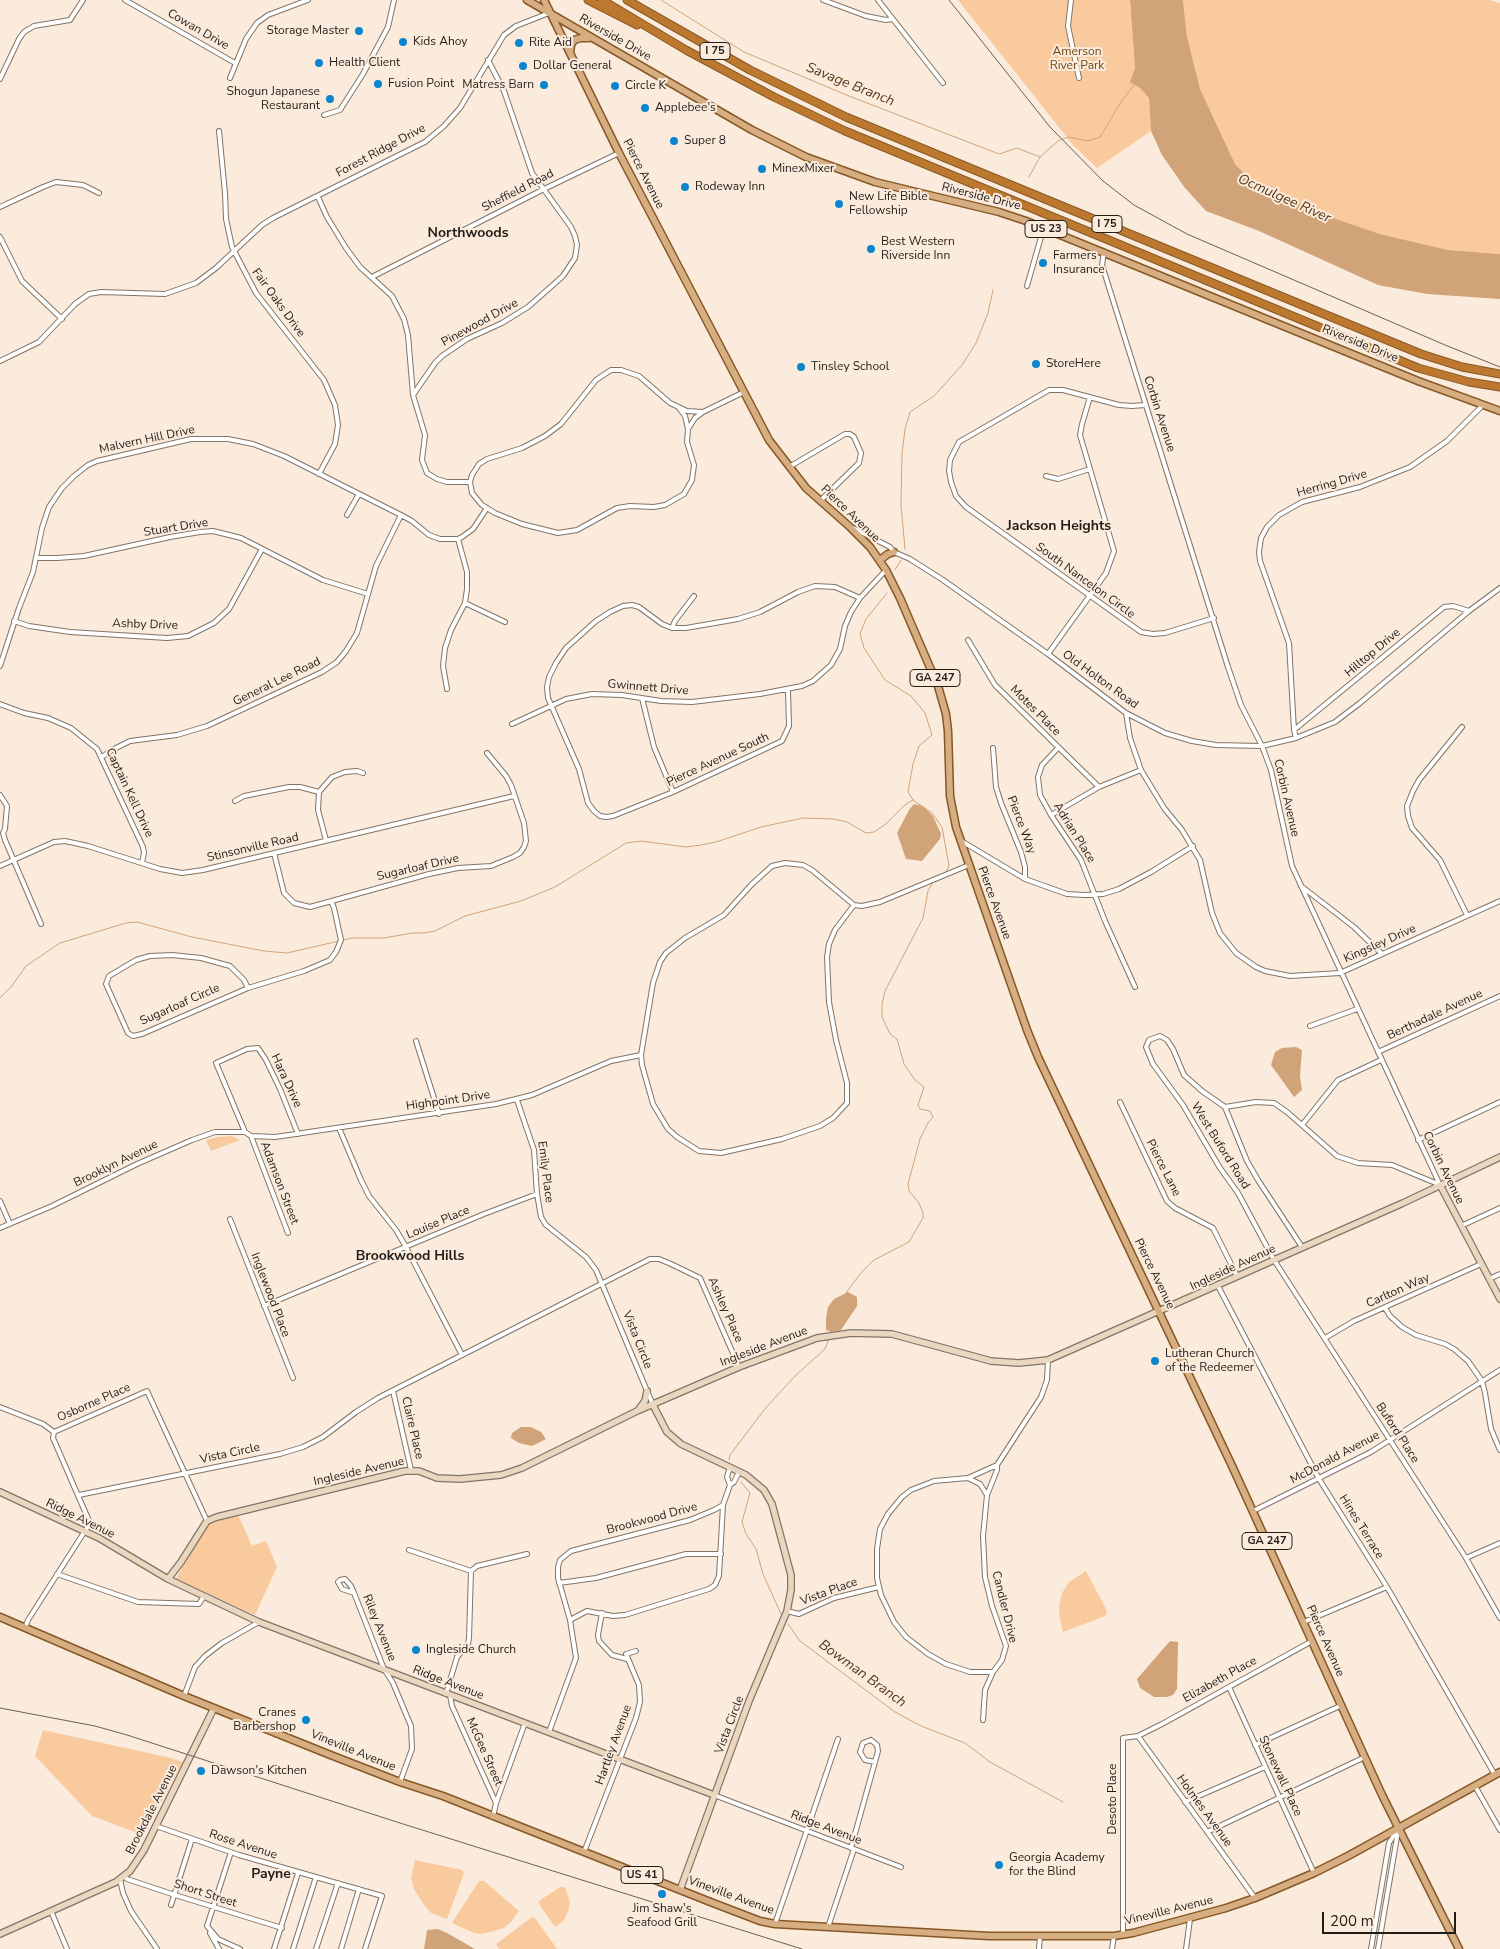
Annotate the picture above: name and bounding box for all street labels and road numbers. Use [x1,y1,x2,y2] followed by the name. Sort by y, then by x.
[165,7,231,53] street label: Cowan Drive
[576,12,654,64] street label: Riverside Drive
[700,42,730,59] road number: I 75
[334,121,428,181] street label: Forest Ridge Drive
[619,137,667,211] street label: Pierce Avenue
[480,167,556,215] street label: Sheffield Road
[940,180,1022,214] street label: Riverside Drive
[1092,215,1122,232] road number: I 75
[1025,220,1067,238] road number: US 23
[248,266,308,340] street label: Fair Oaks Drive
[439,296,521,350] street label: Pinewood Drive
[1320,322,1400,366] street label: Riverside Drive
[1140,374,1178,454] street label: Corbin Avenue
[98,423,196,457] street label: Malvern Hill Drive
[1295,467,1369,501] street label: Herring Drive
[817,482,883,546] street label: Pierce Avenue
[143,516,209,540] street label: Stuart Drive
[1032,540,1138,622] street label: South Nancelon Circle
[112,617,178,633] street label: Ashby Drive
[1342,626,1404,680] street label: Hilltop Drive
[1059,648,1141,712] street label: Old Holton Road
[231,655,323,709] street label: General Lee Road
[910,670,960,686] road number: GA 247
[607,677,689,699] street label: Gwinnett Drive
[1007,683,1063,739] street label: Motes Place
[664,730,772,790] street label: Pierce Avenue South
[102,746,156,840] street label: Captain Kell Drive
[1270,758,1302,838] street label: Corbin Avenue
[1003,794,1039,856] street label: Pierce Way
[1050,800,1098,866] street label: Adrian Place
[206,830,300,866] street label: Stinsonville Road
[376,852,460,884] street label: Sugarloaf Drive
[974,864,1014,942] street label: Pierce Avenue
[1342,922,1418,966] street label: Kingsley Drive
[138,981,222,1029] street label: Sugarloaf Circle
[1385,987,1485,1043] street label: Berthadale Avenue
[267,1052,305,1110] street label: Hara Drive
[405,1088,491,1114] street label: Highpoint Drive
[1188,1100,1252,1192] street label: West Buford Road
[1419,1129,1467,1207] street label: Corbin Avenue
[72,1137,160,1191] street label: Brooklyn Avenue
[1143,1137,1183,1199] street label: Pierce Lane
[257,1140,301,1226] street label: Adamson Street
[534,1140,556,1204] street label: Emily Place
[404,1203,472,1243] street label: Louise Place
[1131,1236,1177,1312] street label: Pierce Avenue
[1188,1242,1278,1294] street label: Ingleside Avenue
[247,1251,293,1339] street label: Inglewood Place
[1364,1271,1432,1311] street label: Carlton Way
[704,1275,746,1345] street label: Ashley Place
[619,1309,655,1371] street label: Vista Circle
[718,1324,810,1370] street label: Ingleside Avenue
[55,1380,133,1426] street label: Osborne Place
[398,1395,426,1461] street label: Claire Place
[1372,1400,1422,1466] street label: Buford Place
[1288,1428,1382,1488] street label: McDonald Avenue
[199,1441,261,1467] street label: Vista Circle
[312,1455,406,1489] street label: Ingleside Avenue
[1335,1492,1387,1562] street label: Hines Terrace
[43,1496,117,1542] street label: Ridge Avenue
[605,1500,699,1538] street label: Brookwood Drive
[1242,1532,1292,1550] road number: GA 247
[988,1569,1020,1645] street label: Candler Drive
[798,1575,860,1609] street label: Vista Place
[359,1593,399,1663] street label: Riley Avenue
[1303,1603,1347,1679] street label: Pierce Avenue
[1181,1654,1259,1706] street label: Elizabeth Place
[410,1663,486,1703] street label: Ridge Avenue
[712,1694,748,1756] street label: Vista Circle
[593,1703,635,1787] street label: Hartley Avenue
[463,1716,505,1788] street label: McGee Street
[308,1727,398,1775] street label: Vineville Avenue
[1255,1733,1305,1819] street label: Stonewall Place
[123,1763,181,1857] street label: Brookdale Avenue
[1106,1764,1120,1834] street label: Desoto Place
[1173,1772,1235,1850] street label: Holmes Avenue
[788,1808,864,1848] street label: Ridge Avenue
[207,1827,279,1863] street label: Rose Avenue
[621,1866,663,1884] road number: US 41
[686,1874,776,1918] street label: Vineville Avenue
[172,1877,238,1911] street label: Short Street
[1123,1893,1215,1929] street label: Vineville Avenue

